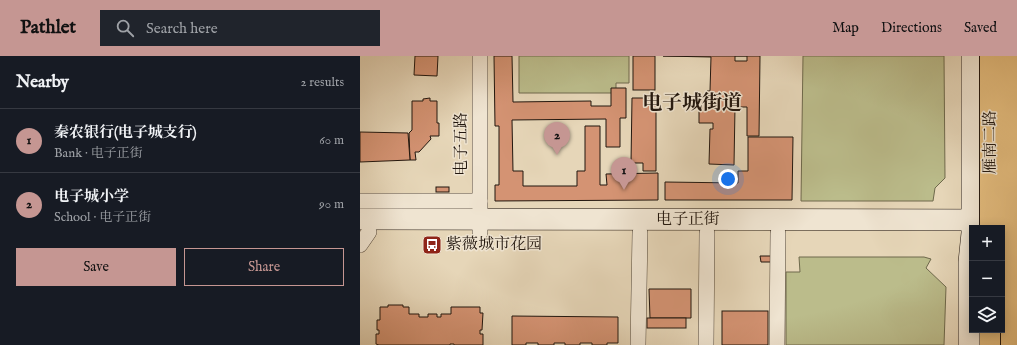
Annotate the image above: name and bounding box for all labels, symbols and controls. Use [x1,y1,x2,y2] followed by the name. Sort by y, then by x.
[100,10,380,46] search box
[20,16,76,40] text: Pathlet
[114,17,136,39] icon: search
[146,19,218,38] text: Search here
[832,19,859,37] text: Map
[881,19,942,37] text: Directions
[964,19,997,37] text: Saved
[16,72,69,93] text: Nearby
[300,74,344,91] text: 2 results
[642,91,742,116] district label: 电子城街道
[981,110,1001,174] street label: 雁南二路
[452,112,472,176] street label: 电子五路
[544,122,570,155] pin: 2
[54,123,197,142] text: 秦农银行(电子城支行)
[27,132,31,149] text: 1
[319,132,344,149] text: 60 m
[54,145,143,162] text: Bank · 电子正街
[611,157,637,190] pin: 1
[718,169,738,189] your location
[54,187,129,206] text: 电子城小学
[26,196,32,213] text: 2
[319,196,344,213] text: 90 m
[54,209,151,226] text: School · 电子正街
[656,210,720,230] street label: 电子正街
[969,225,1005,333] map controls
[969,225,1005,261] button: +
[421,234,443,256] bus stop icon: 紫薇城市花园
[446,235,542,255] place label: 紫薇城市花园
[16,248,176,286] button: Save
[184,248,344,286] button: Share
[969,261,1005,297] button: −
[969,297,1005,333] button: layers

